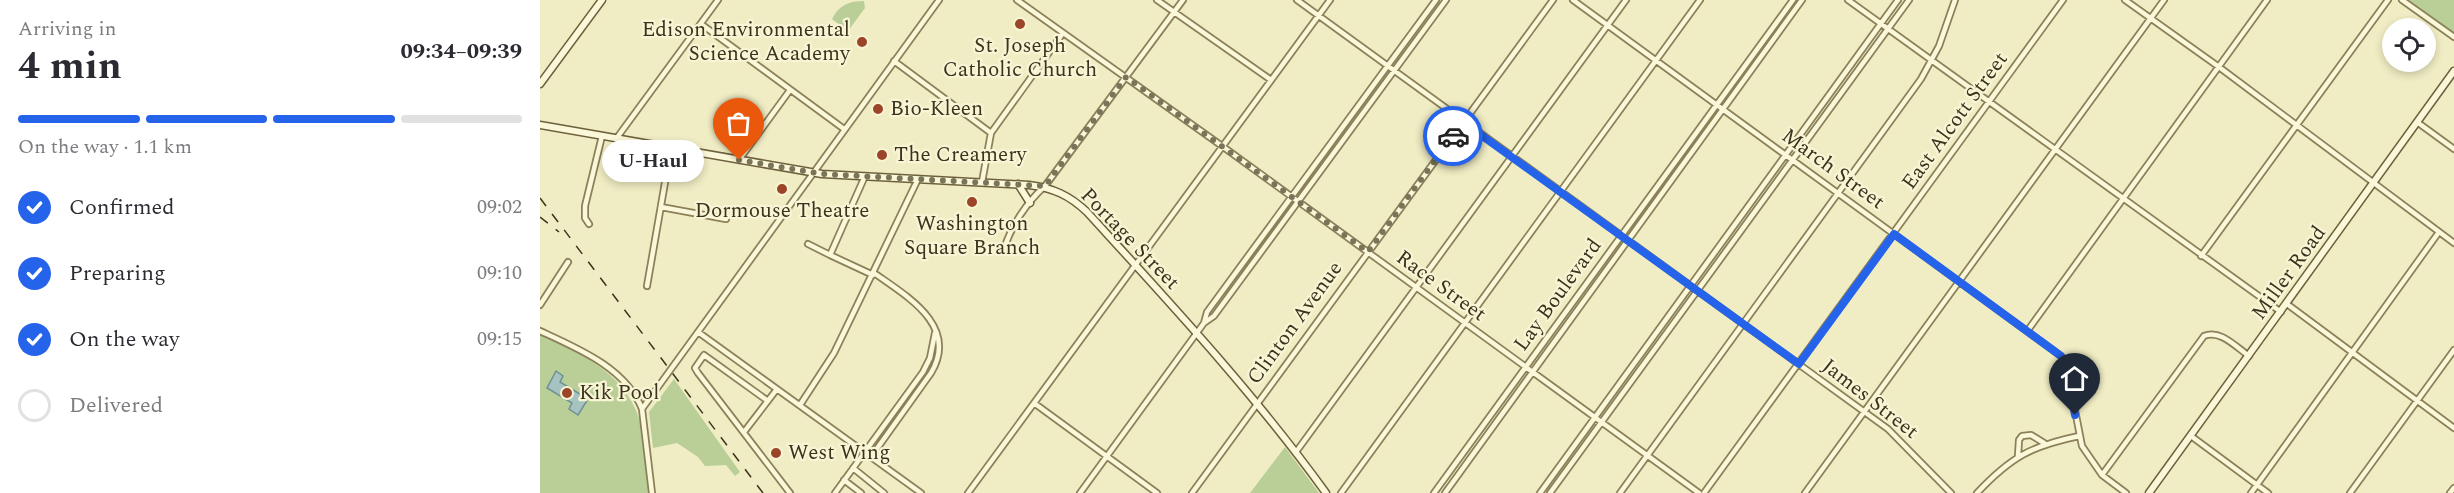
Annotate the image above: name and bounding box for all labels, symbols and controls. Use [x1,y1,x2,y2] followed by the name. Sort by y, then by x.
[18,14,116,44] text: Arriving in
[642,14,851,70] place label: Edison Environmental Science Academy
[1013,17,1027,31] marker: St. Joseph Catholic Church
[2382,18,2436,72] map controls
[2382,18,2436,72] button: locate
[943,30,1097,86] place label: St. Joseph Catholic Church
[400,35,522,68] text: 09:34–09:39
[855,35,869,49] marker: Edison Environmental Science Academy
[18,37,122,96] text: 4 min
[1894,45,2016,197] street label: East Alcott Street
[890,93,983,125] place label: Bio-Kleen
[713,98,764,160] pin
[871,102,885,116] marker: Bio-Kleen
[1423,106,1483,166] courier
[722,107,755,140] icon: bag
[1437,120,1470,153] icon: car
[1774,120,1892,218] street label: March Street
[18,132,192,162] text: On the way · 1.1 km
[601,139,703,181] callout: U-Haul
[894,139,1027,171] place label: The Creamery
[618,146,688,176] text: U-Haul
[875,148,889,162] marker: The Creamery
[1073,180,1187,298] street label: Portage Street
[775,182,789,196] marker: Dormouse Theatre
[18,191,51,224] icon: check
[69,191,175,224] text: Confirmed
[477,192,522,222] text: 09:02
[695,195,869,227] place label: Dormouse Theatre
[965,195,979,209] marker: Washington Square Branch
[904,208,1040,264] place label: Washington Square Branch
[2244,219,2334,327] street label: Miller Road
[1506,232,1610,358] street label: Lay Boulevard
[1389,242,1493,330] street label: Race Street
[1239,255,1351,391] street label: Clinton Avenue
[18,257,51,290] icon: check
[69,257,166,290] text: Preparing
[477,258,522,288] text: 09:10
[18,323,51,356] icon: check
[69,323,180,356] text: On the way
[477,324,522,354] text: 09:15
[1815,351,1925,447] street label: James Street
[2049,353,2100,415] pin
[2058,362,2091,395] icon: home
[579,377,659,409] place label: Kik Pool
[560,386,574,400] marker: Kik Pool
[69,389,163,422] text: Delivered
[788,437,890,469] place label: West Wing
[769,446,783,460] marker: West Wing

